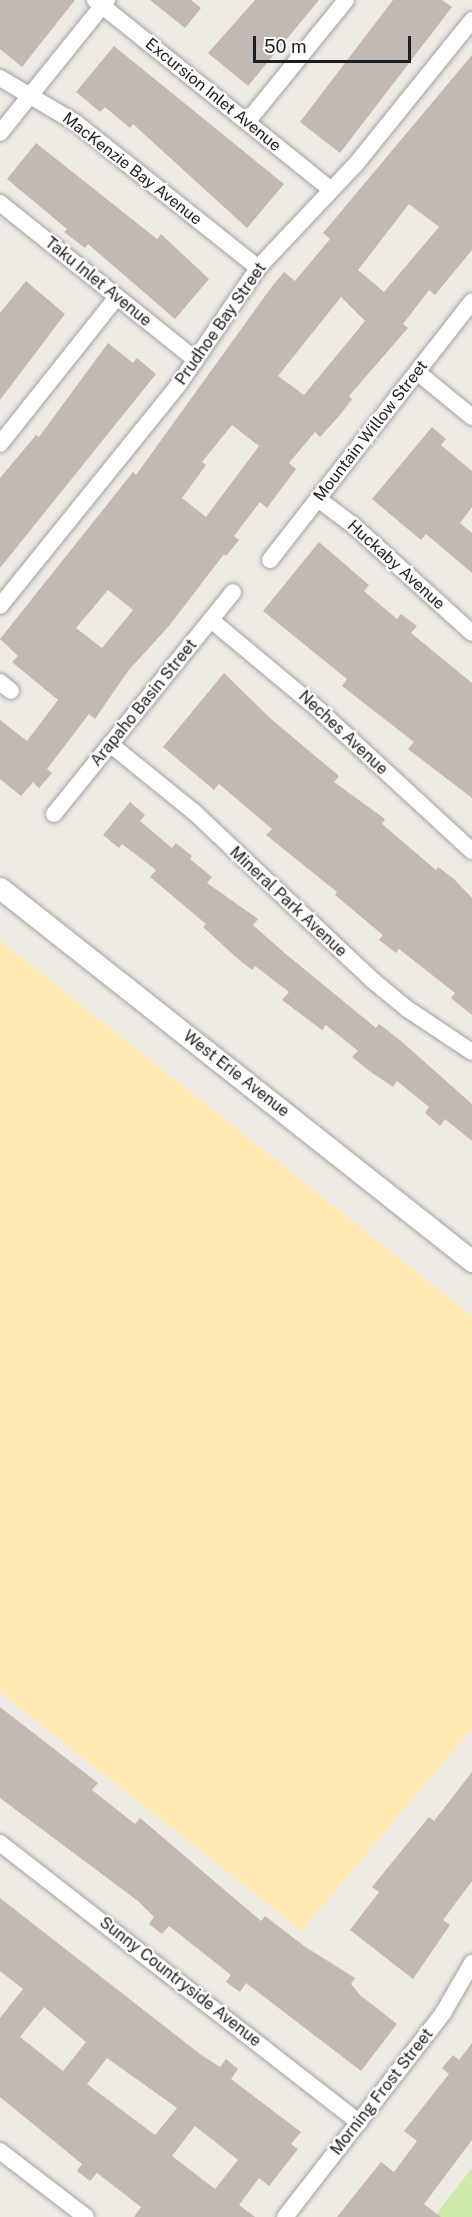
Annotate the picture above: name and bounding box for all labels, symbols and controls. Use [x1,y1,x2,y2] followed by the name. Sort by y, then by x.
[256,24,414,62] scale bar
[141,34,285,156] street label: Excursion Inlet Avenue
[264,36,307,57] text: 50 m
[58,109,206,229] street label: MacKenzie Bay Avenue
[41,233,155,331] street label: Taku Inlet Avenue
[172,259,270,389] street label: Prudhoe Bay Street
[310,357,432,505] street label: Mountain Willow Street
[343,516,449,614] street label: Huckaby Avenue
[87,636,201,770] street label: Arapaho Basin Street
[294,687,392,779] street label: Neches Avenue
[225,843,351,961] street label: Mineral Park Avenue
[179,1027,293,1121] street label: West Erie Avenue
[95,1913,265,2051] street label: Sunny Countryside Avenue
[327,2025,437,2159] street label: Morning Frost Street

